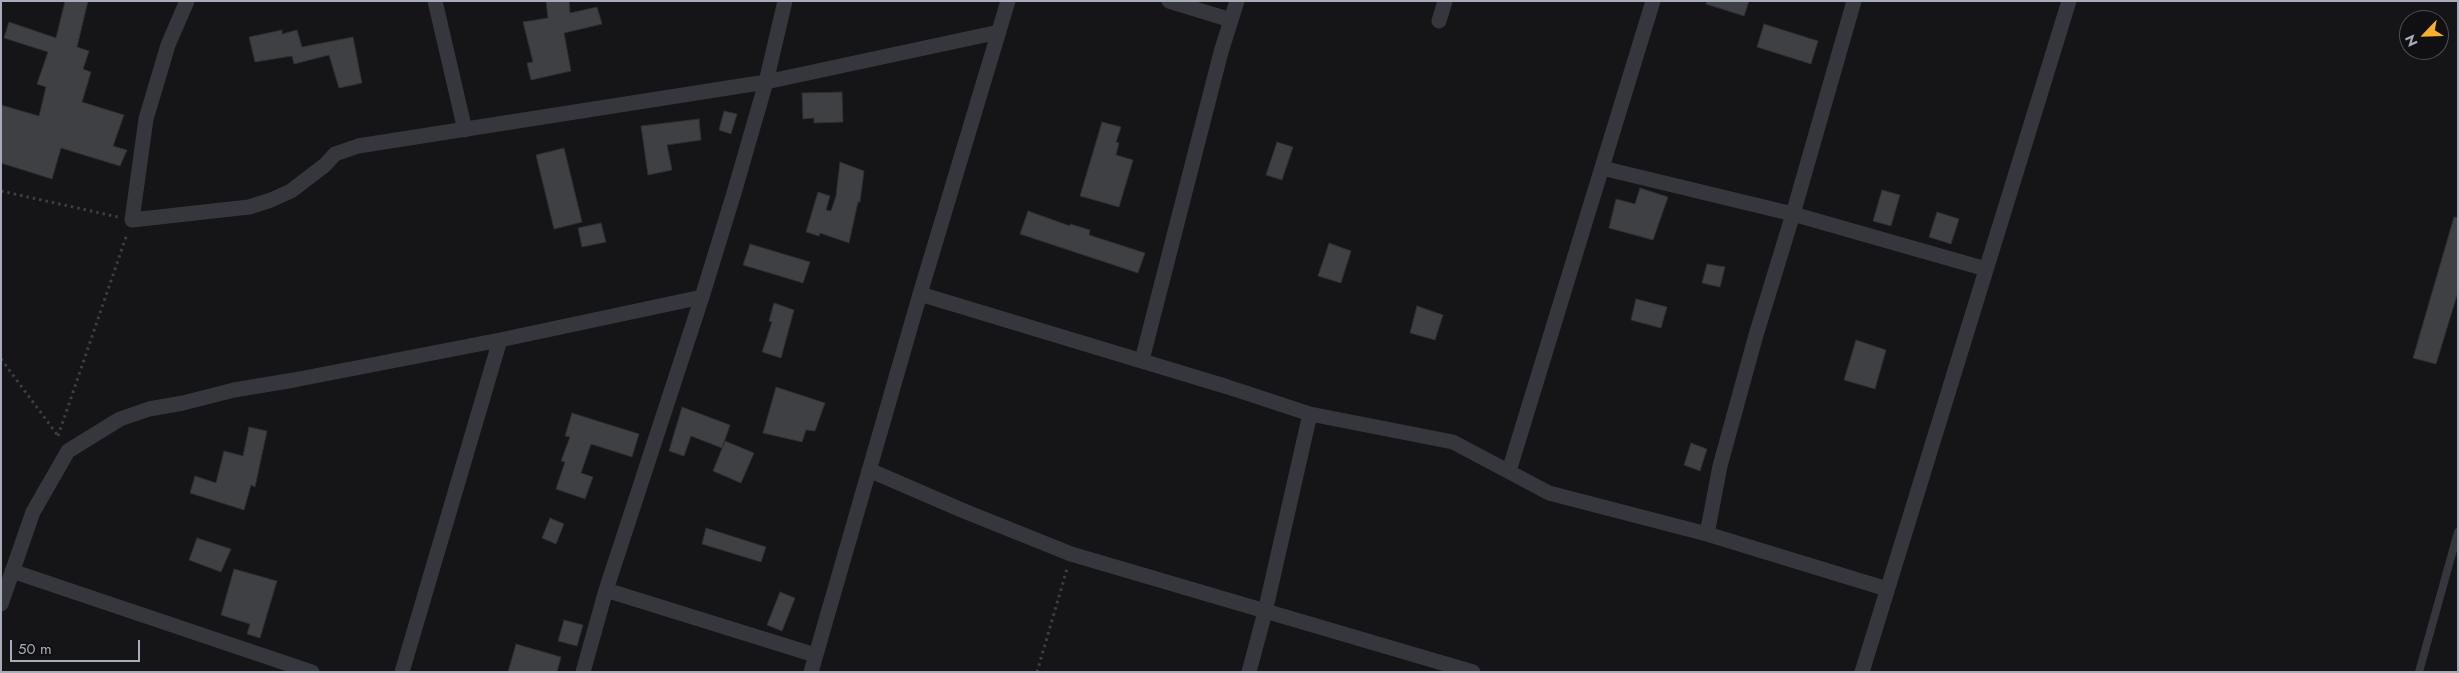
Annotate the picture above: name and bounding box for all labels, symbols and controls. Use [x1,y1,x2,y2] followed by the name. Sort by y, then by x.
[2399,10,2449,60] north arrow
[2400,32,2423,50] text: N
[12,630,142,662] scale bar
[18,638,52,660] text: 50 m

